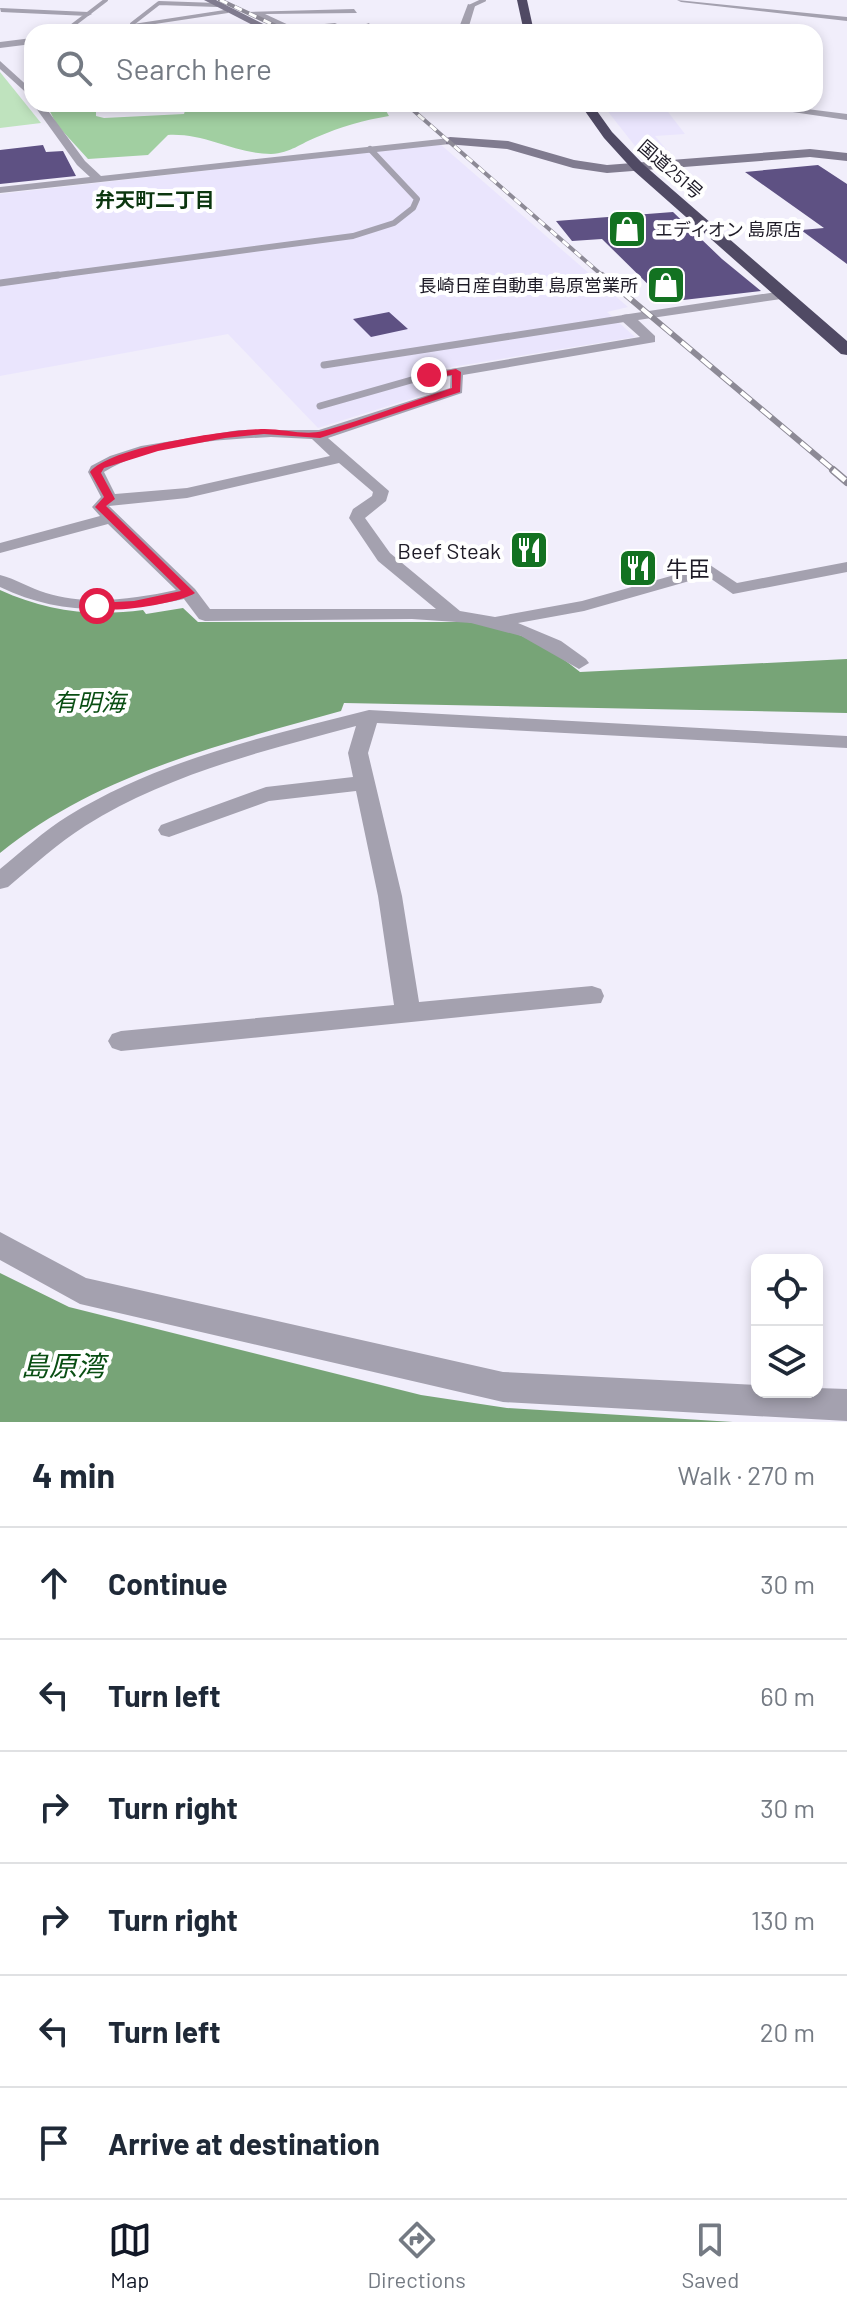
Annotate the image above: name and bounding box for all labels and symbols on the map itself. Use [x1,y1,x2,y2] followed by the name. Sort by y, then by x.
[634,135,708,203] street label: 国道251号
[95,187,215,211] district label: 弁天町二丁目
[606,208,648,250] shop icon: エディオン 島原店
[655,218,801,240] place label: エディオン 島原店
[645,264,687,306] shop icon: 長崎日産自動車 島原営業所
[418,274,638,296] place label: 長崎日産自動車 島原営業所
[411,357,447,393] route end
[508,529,550,571] restaurant icon: Beef Steak
[397,537,501,563] place label: Beef Steak
[617,547,659,589] restaurant icon: 牛臣
[666,555,710,581] place label: 牛臣
[79,588,115,624] route start
[53,687,129,716] water label: 有明海
[21,1348,109,1382] water label: 島原湾

